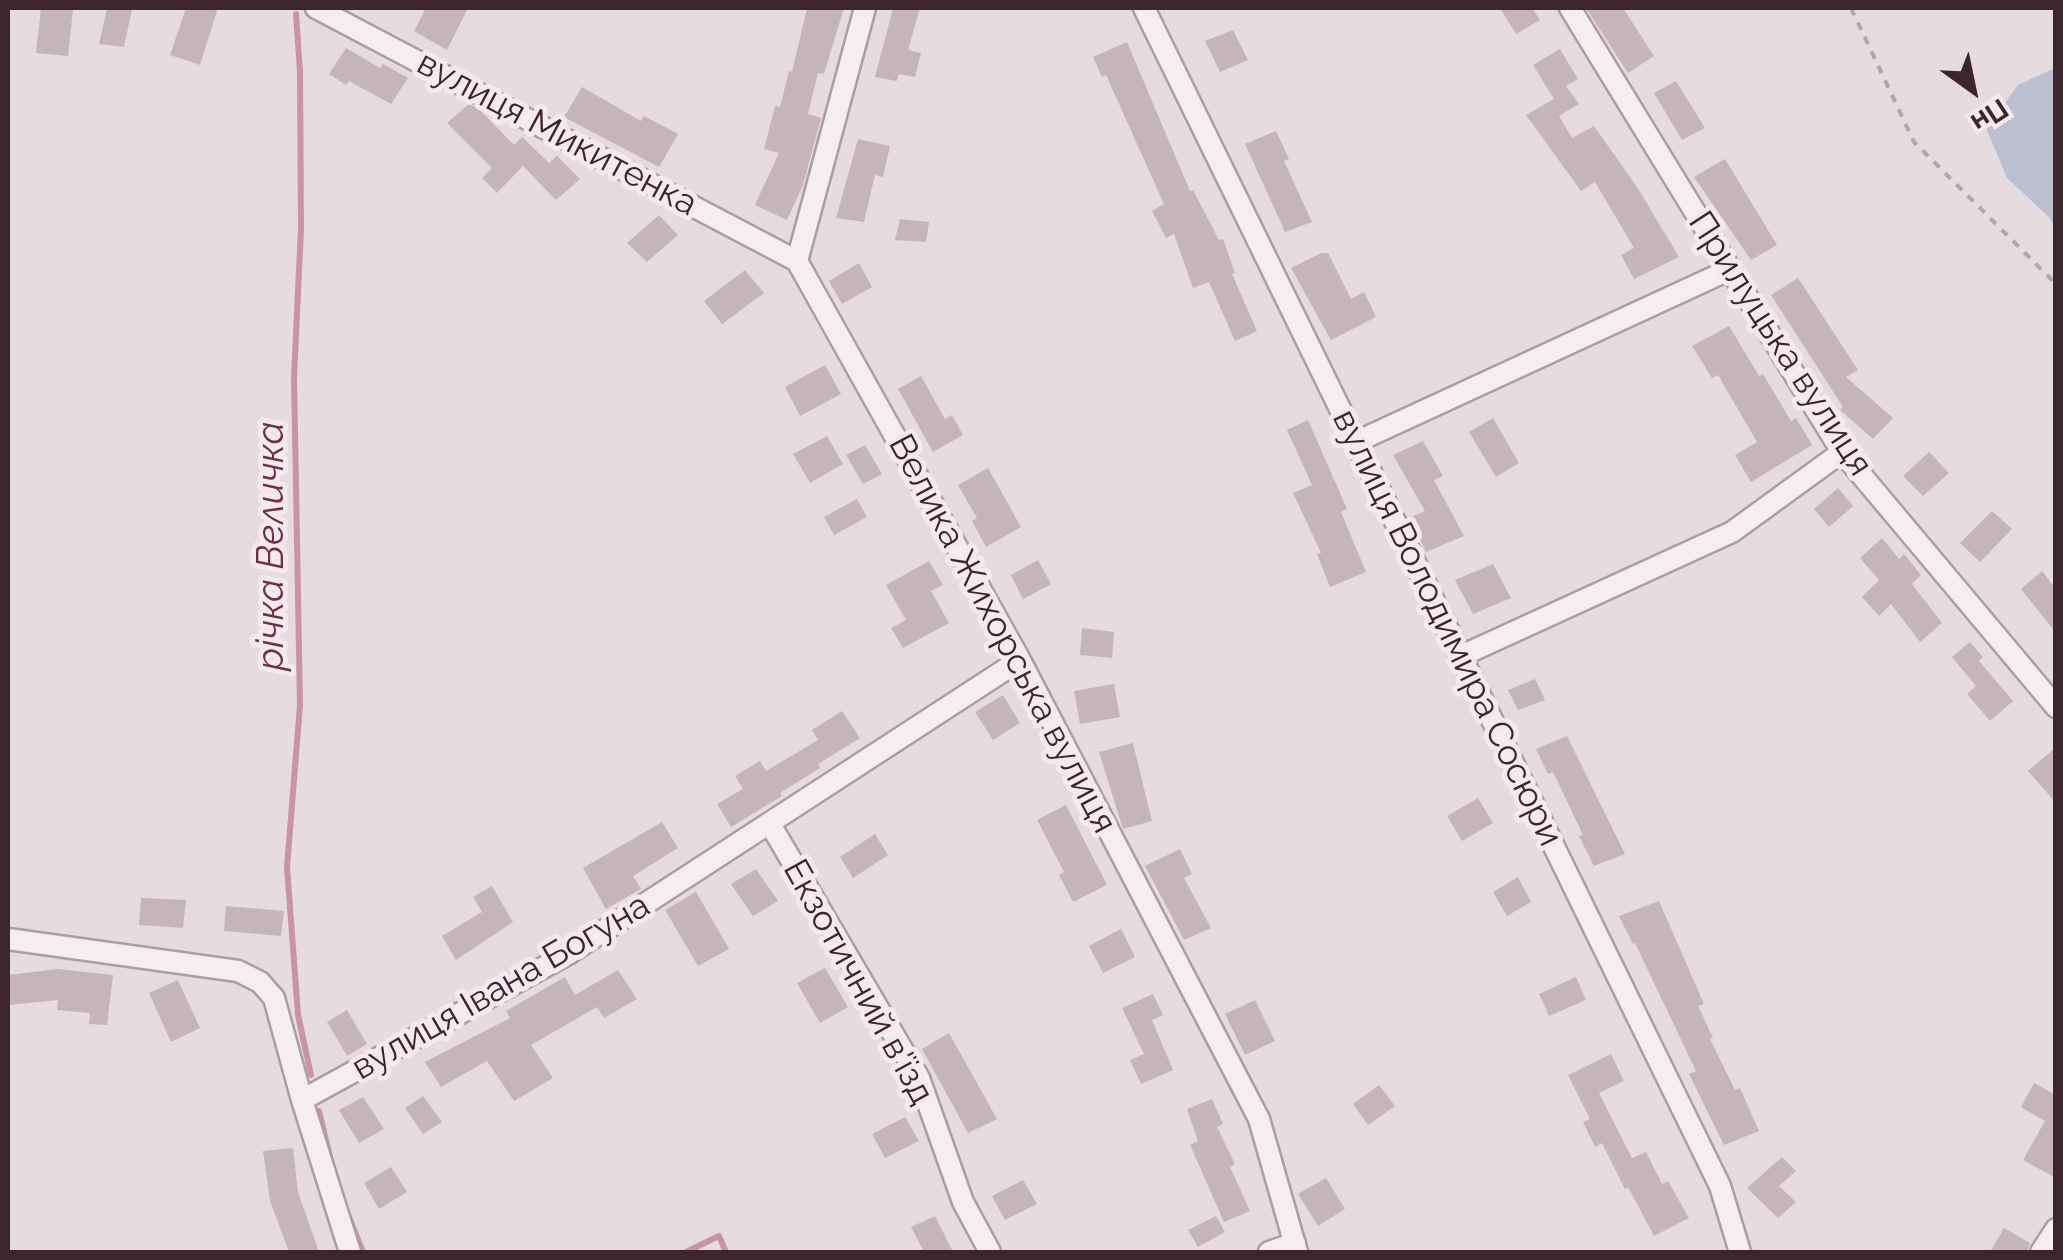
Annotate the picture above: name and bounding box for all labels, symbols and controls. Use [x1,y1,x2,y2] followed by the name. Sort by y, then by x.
[1923,40,2023,140] north arrow
[410,42,704,226] street label: вулиця Микитенка
[1965,92,2014,140] text: Пн
[1679,204,1881,484] street label: Прилуцька вулиця
[1323,403,1571,853] street label: вулиця Володимира Сосюри
[249,422,295,670] water label: річка Величка
[879,428,1125,840] street label: Велика Жихорська вулиця
[774,853,942,1111] street label: Екзотичний в'їзд
[345,885,657,1089] street label: вулиця Івана Богуна

